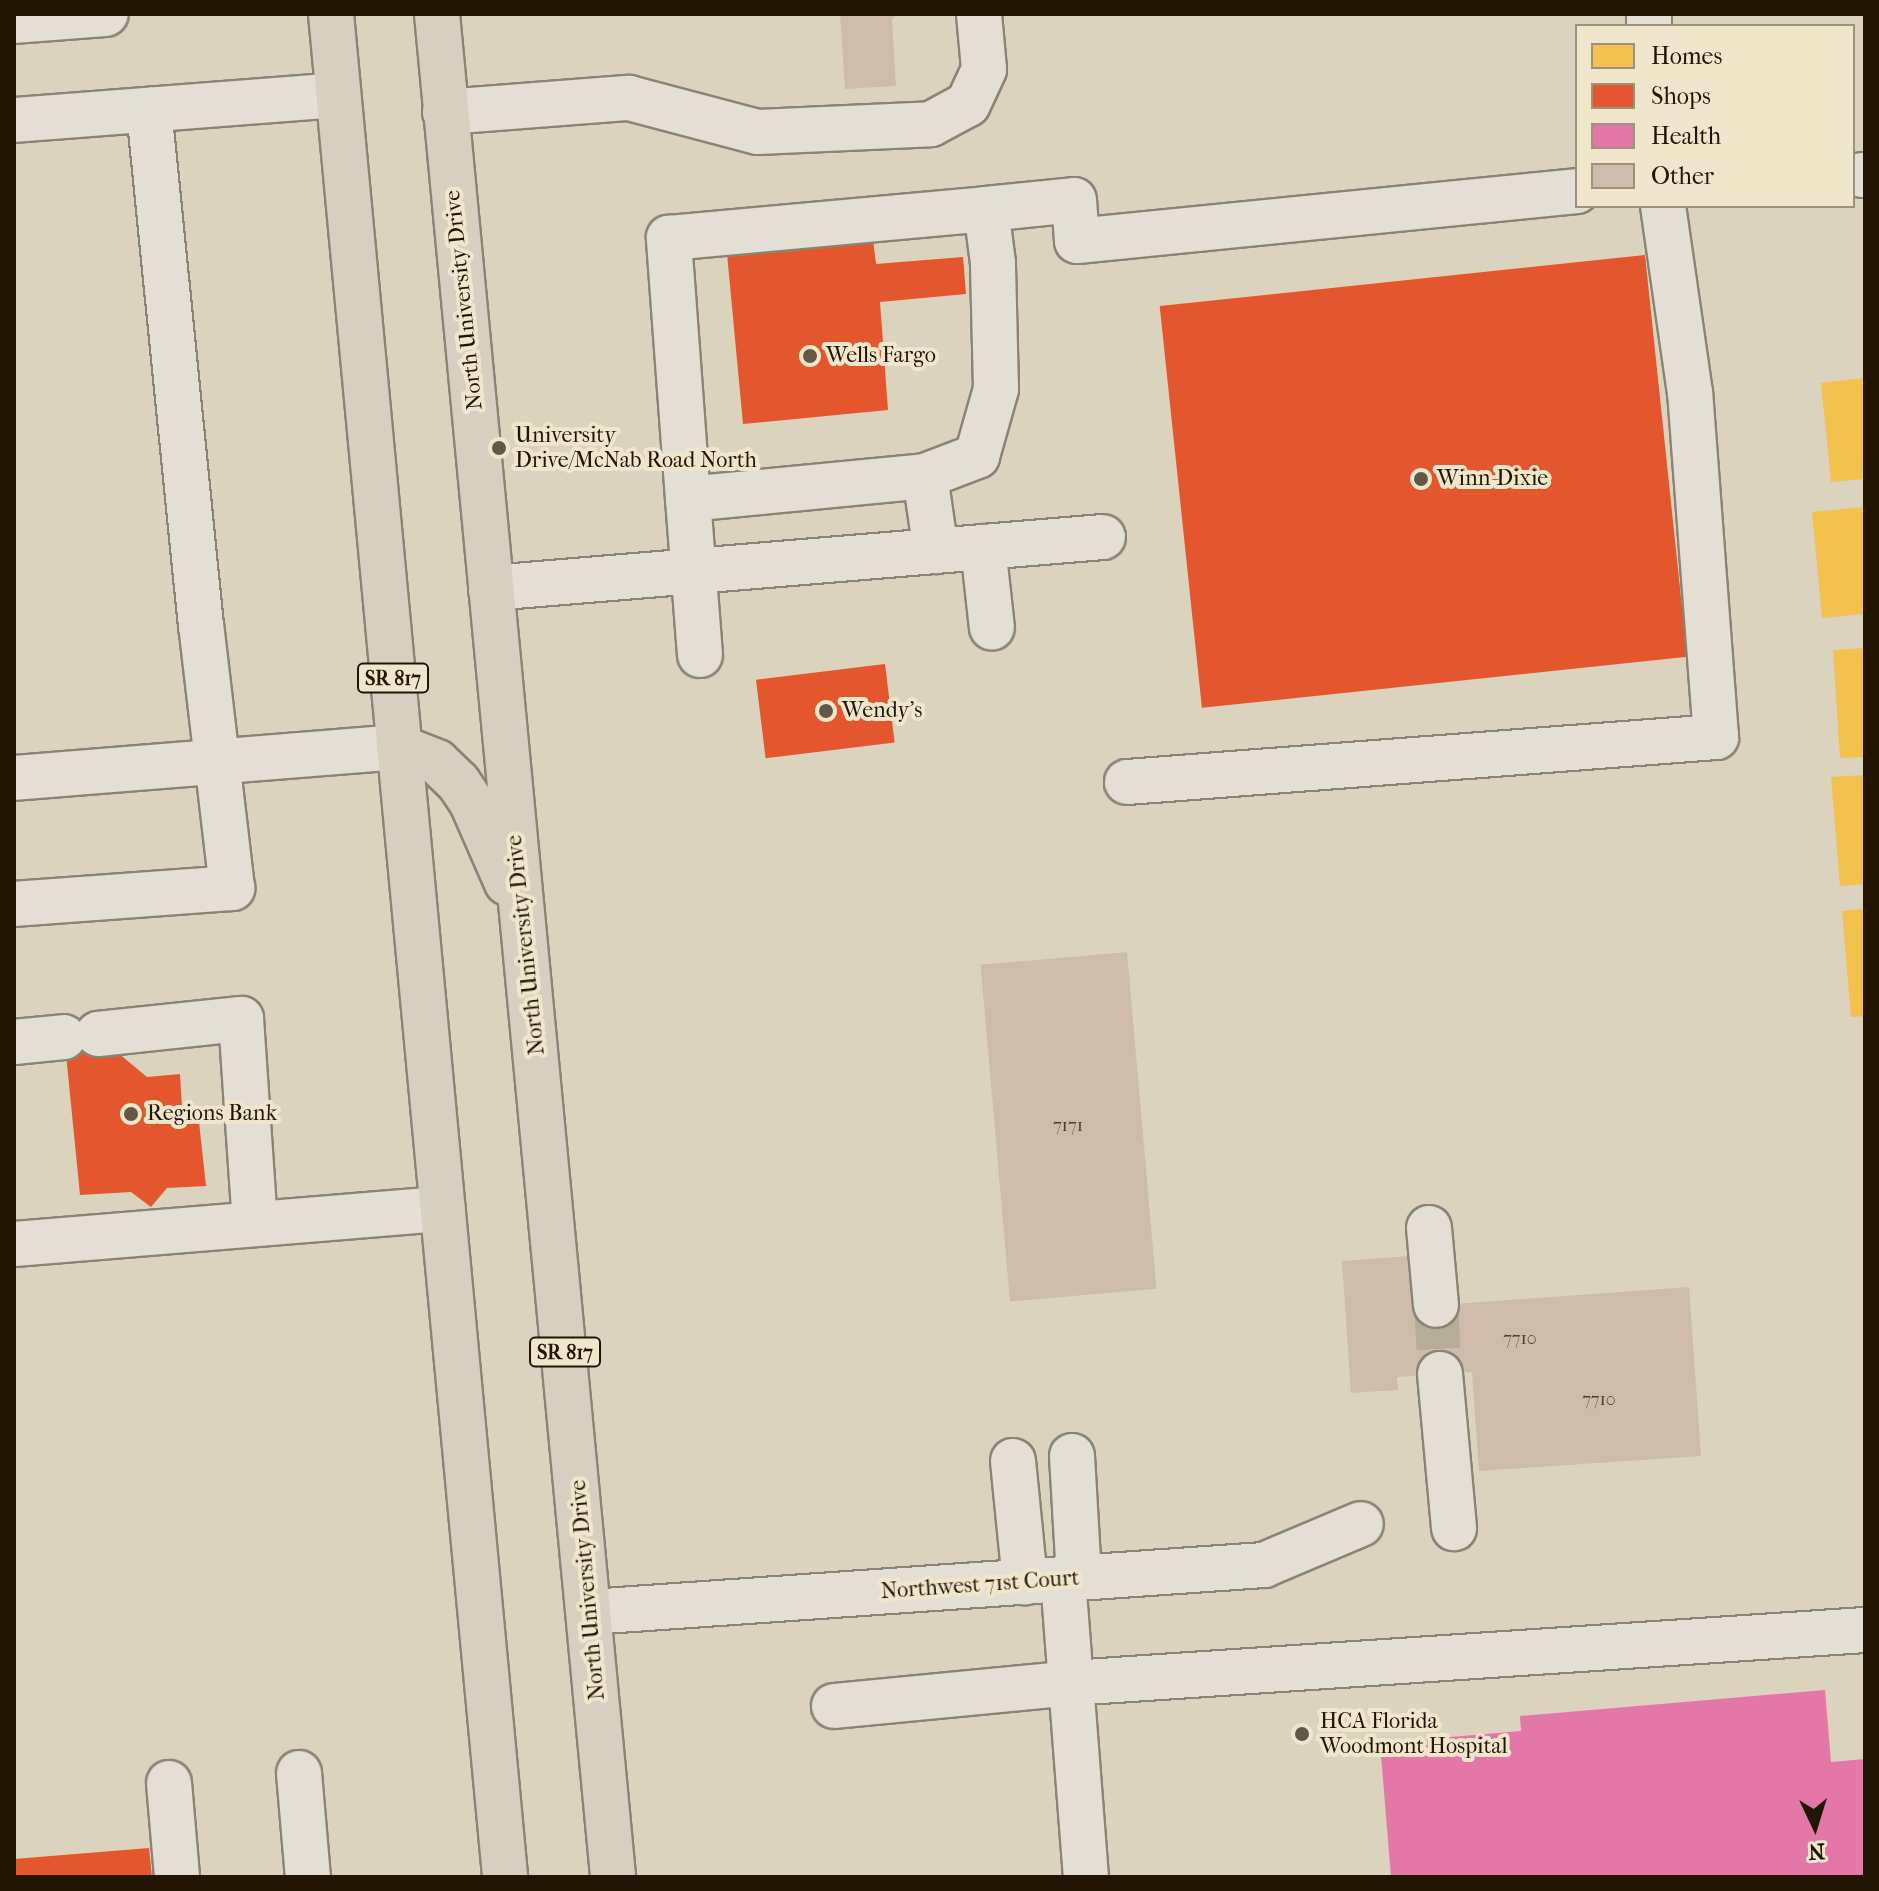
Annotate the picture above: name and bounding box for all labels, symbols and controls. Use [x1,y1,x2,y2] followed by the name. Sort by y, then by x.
[1575,24,1855,208] legend
[1651,42,1722,70] text: Homes
[1651,82,1711,110] text: Shops
[1651,122,1721,150] text: Health
[1651,162,1714,190] text: Other
[439,189,489,411] street label: North University Drive
[826,343,936,369] place label: Wells Fargo
[801,347,819,365] marker: Wells Fargo
[515,422,757,474] place label: University Drive/McNab Road North
[490,439,508,457] marker: University Drive/McNab Road North
[1437,466,1548,492] place label: Winn-Dixie
[1412,470,1430,488] marker: Winn-Dixie
[357,662,429,694] road number: SR 817
[842,698,922,724] place label: Wendy's
[817,702,835,720] marker: Wendy's
[501,834,551,1056] street label: North University Drive
[147,1101,277,1127] place label: Regions Bank
[122,1105,140,1123] marker: Regions Bank
[1053,1115,1083,1137] house number: 7171
[1503,1328,1537,1350] house number: 7710
[529,1336,601,1368] road number: SR 817
[1582,1389,1616,1411] house number: 7710
[565,1479,611,1701] street label: North University Drive
[880,1565,1080,1605] street label: Northwest 71st Court
[1320,1708,1508,1760] place label: HCA Florida Woodmont Hospital
[1291,1723,1313,1745] marker: HCA Florida Woodmont Hospital
[1775,1787,1855,1867] north arrow
[1807,1837,1826,1864] text: N

